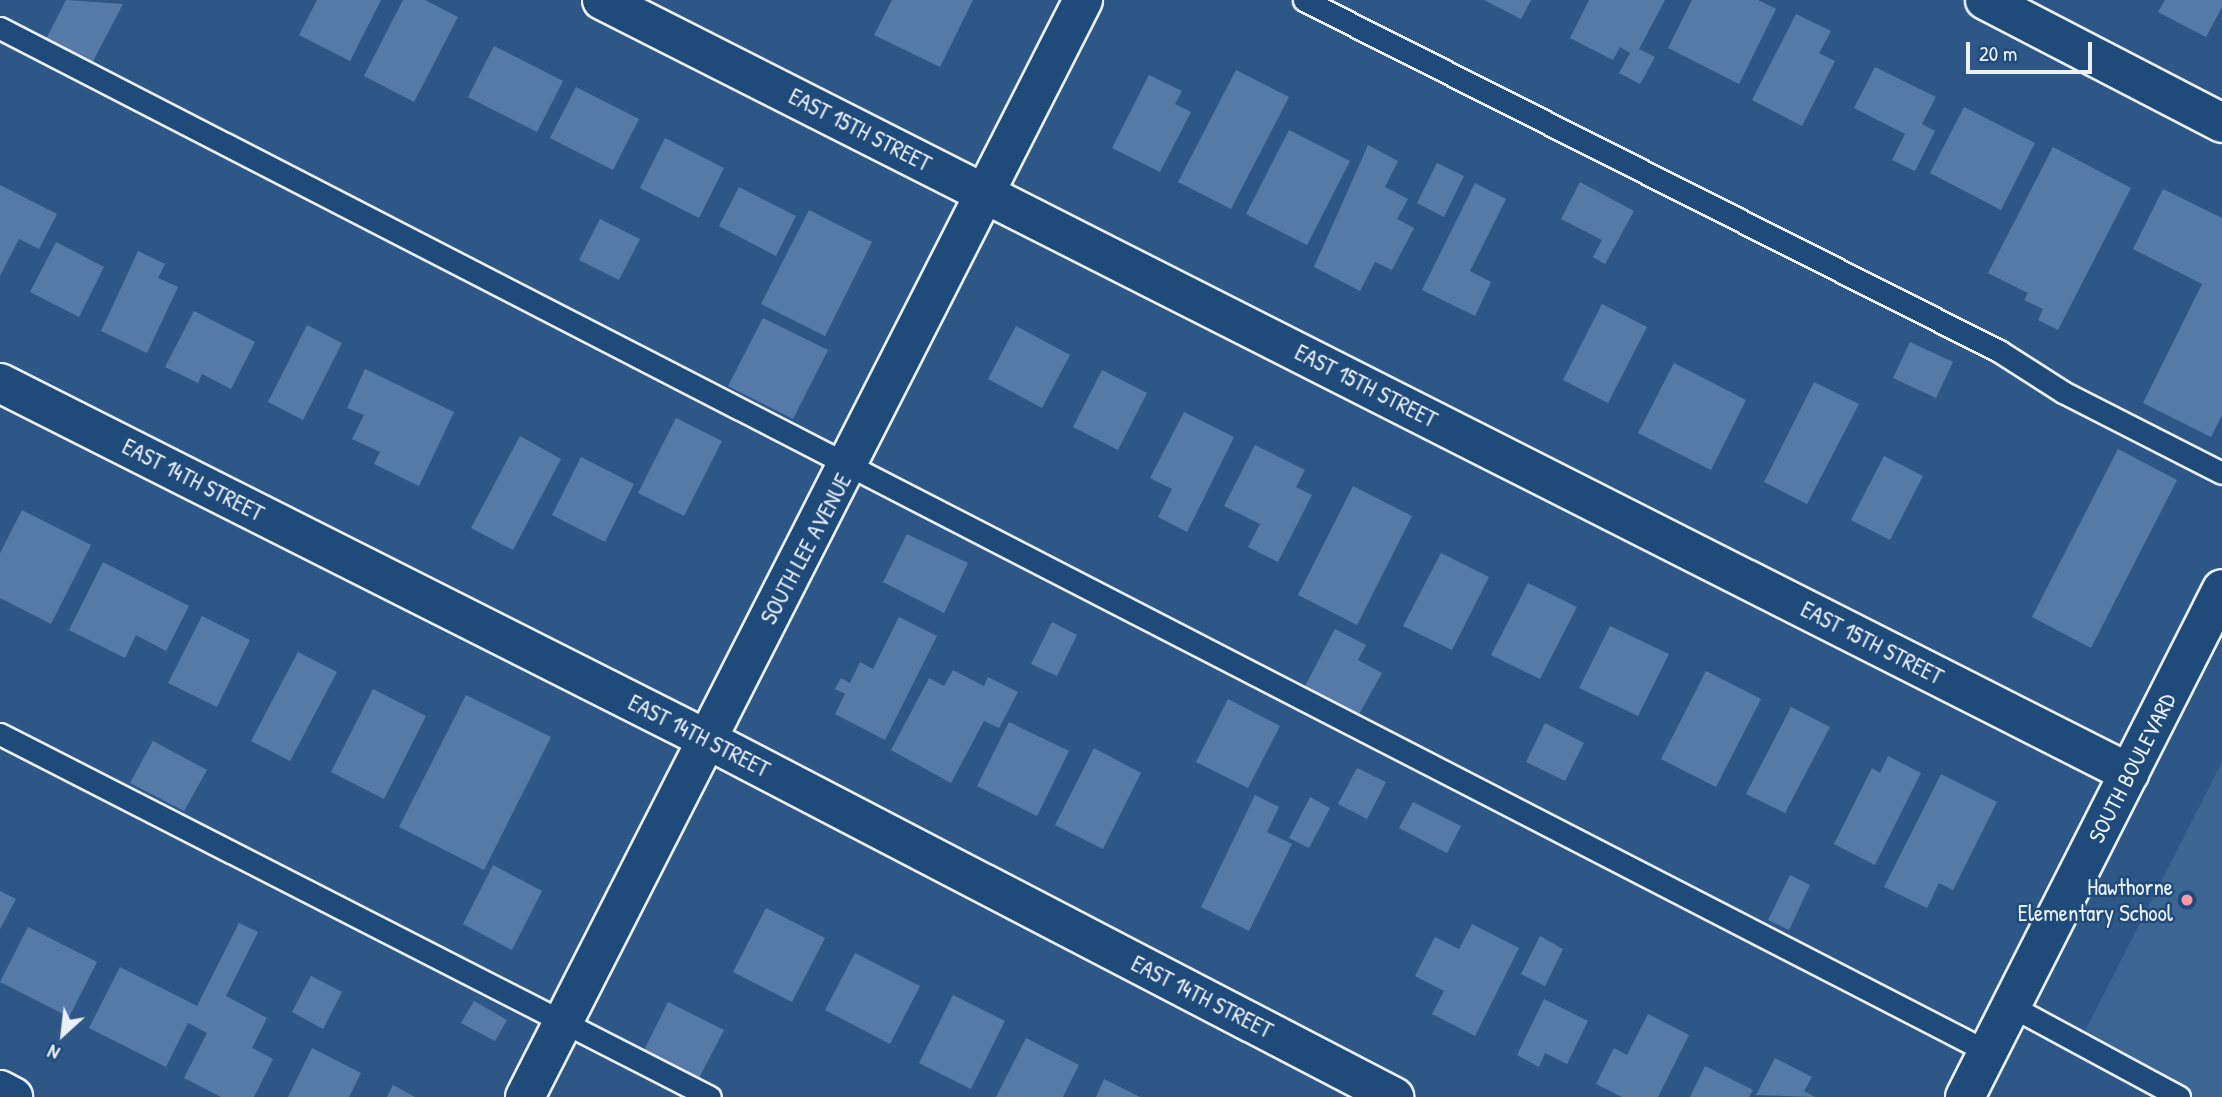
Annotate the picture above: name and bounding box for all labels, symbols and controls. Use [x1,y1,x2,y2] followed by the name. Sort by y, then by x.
[1970,28,2096,72] scale bar
[1979,39,2017,68] text: 20 m
[784,82,936,178] street label: EAST 15TH STREET
[1290,338,1442,434] street label: EAST 15TH STREET
[118,433,268,527] street label: EAST 14TH STREET
[755,469,857,629] street label: SOUTH LEE AVENUE
[1796,595,1948,691] street label: EAST 15TH STREET
[624,689,774,783] street label: EAST 14TH STREET
[2082,689,2182,847] street label: SOUTH BOULEVARD
[2018,873,2173,927] place label: Hawthorne Elementary School
[2179,892,2195,908] marker: Hawthorne Elementary School
[1127,950,1277,1044] street label: EAST 14TH STREET
[28,999,98,1069] north arrow
[43,1039,64,1067] text: N

